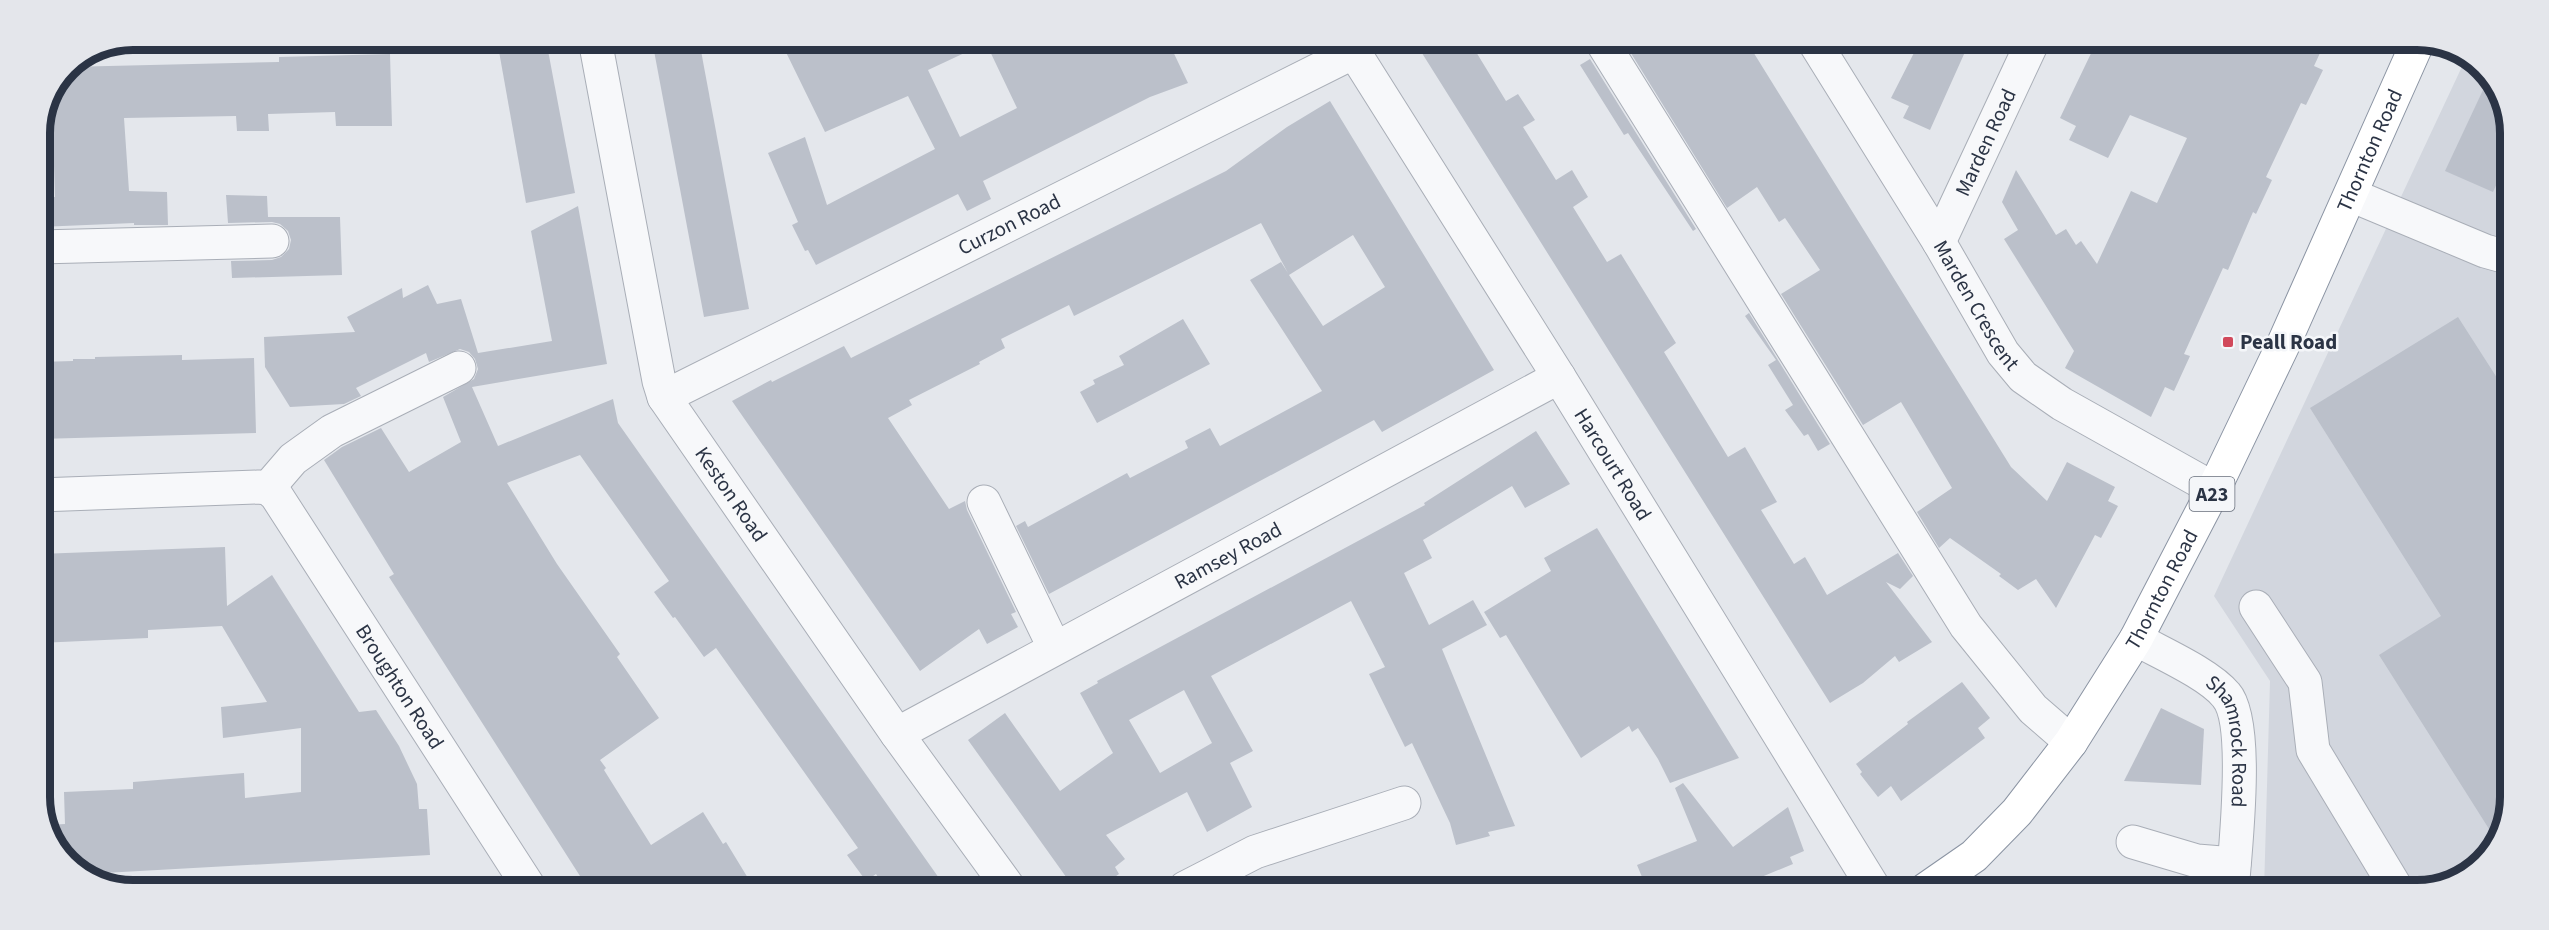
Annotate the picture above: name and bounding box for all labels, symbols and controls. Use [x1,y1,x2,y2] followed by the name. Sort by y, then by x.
[1947,84,2024,201] street label: Marden Road
[2329,84,2410,217] street label: Thornton Road
[953,186,1066,263] street label: Curzon Road
[1926,234,2027,377] street label: Marden Crescent
[2240,327,2337,357] place label: Peall Road
[2221,335,2235,349] marker: Peall Road
[1567,402,1659,526] street label: Harcourt Road
[688,441,775,548] street label: Keston Road
[2190,477,2234,511] road number: A23
[1169,514,1287,597] street label: Ramsey Road
[2118,524,2205,656] street label: Thornton Road
[348,618,451,755] street label: Broughton Road
[2199,667,2254,808] street label: Shamrock Road

